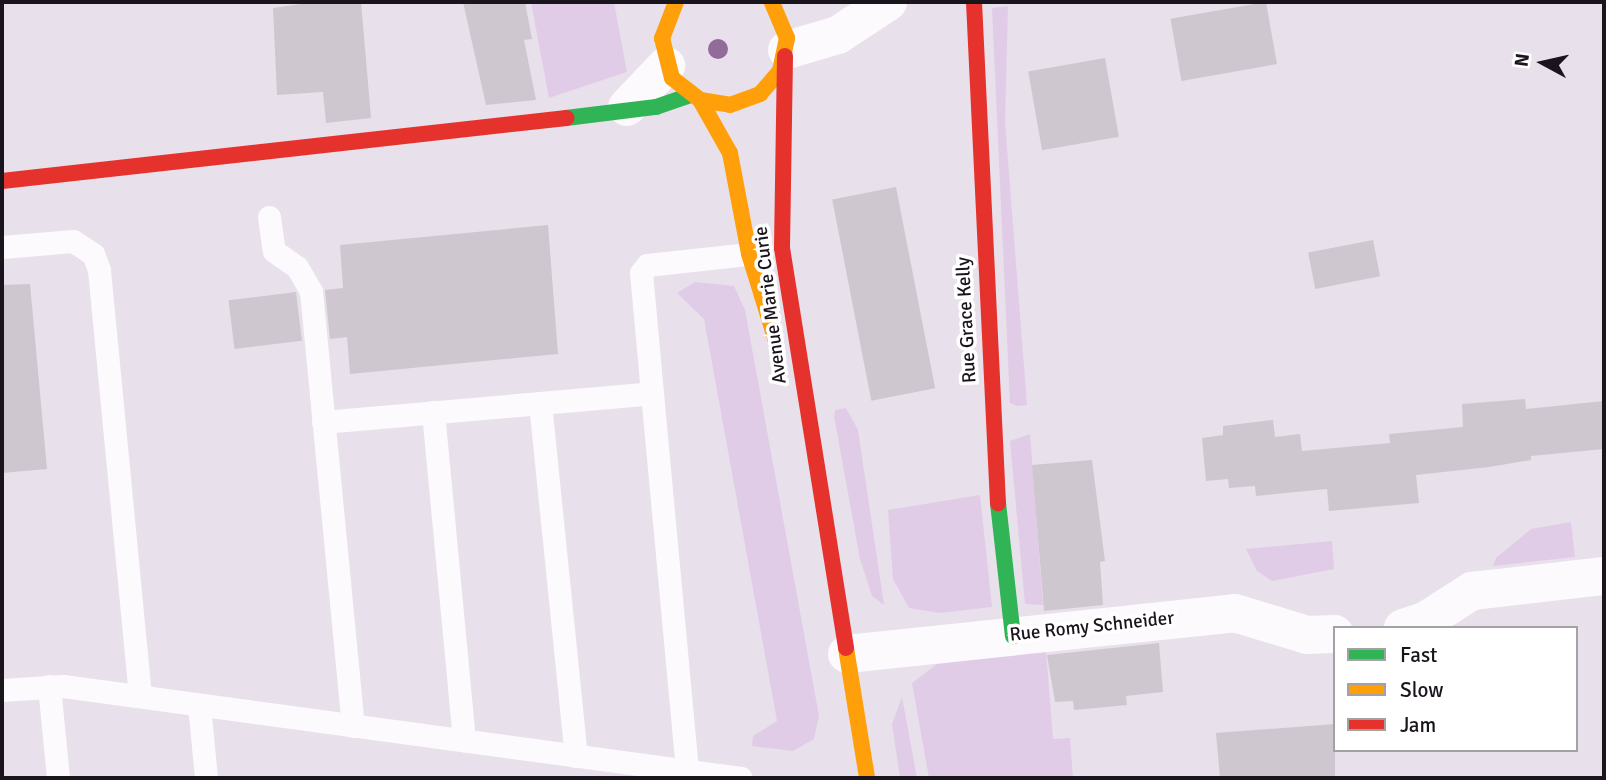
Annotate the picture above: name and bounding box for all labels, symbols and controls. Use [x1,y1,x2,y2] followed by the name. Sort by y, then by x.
[1508,28,1578,98] north arrow
[1509,52,1535,68] text: N
[750,225,792,385] street label: Avenue Marie Curie
[952,256,982,384] street label: Rue Grace Kelly
[1009,607,1175,647] street label: Rue Romy Schneider
[1333,626,1578,752] legend
[1400,642,1437,668] text: Fast
[1400,677,1444,703] text: Slow
[1400,712,1436,738] text: Jam

